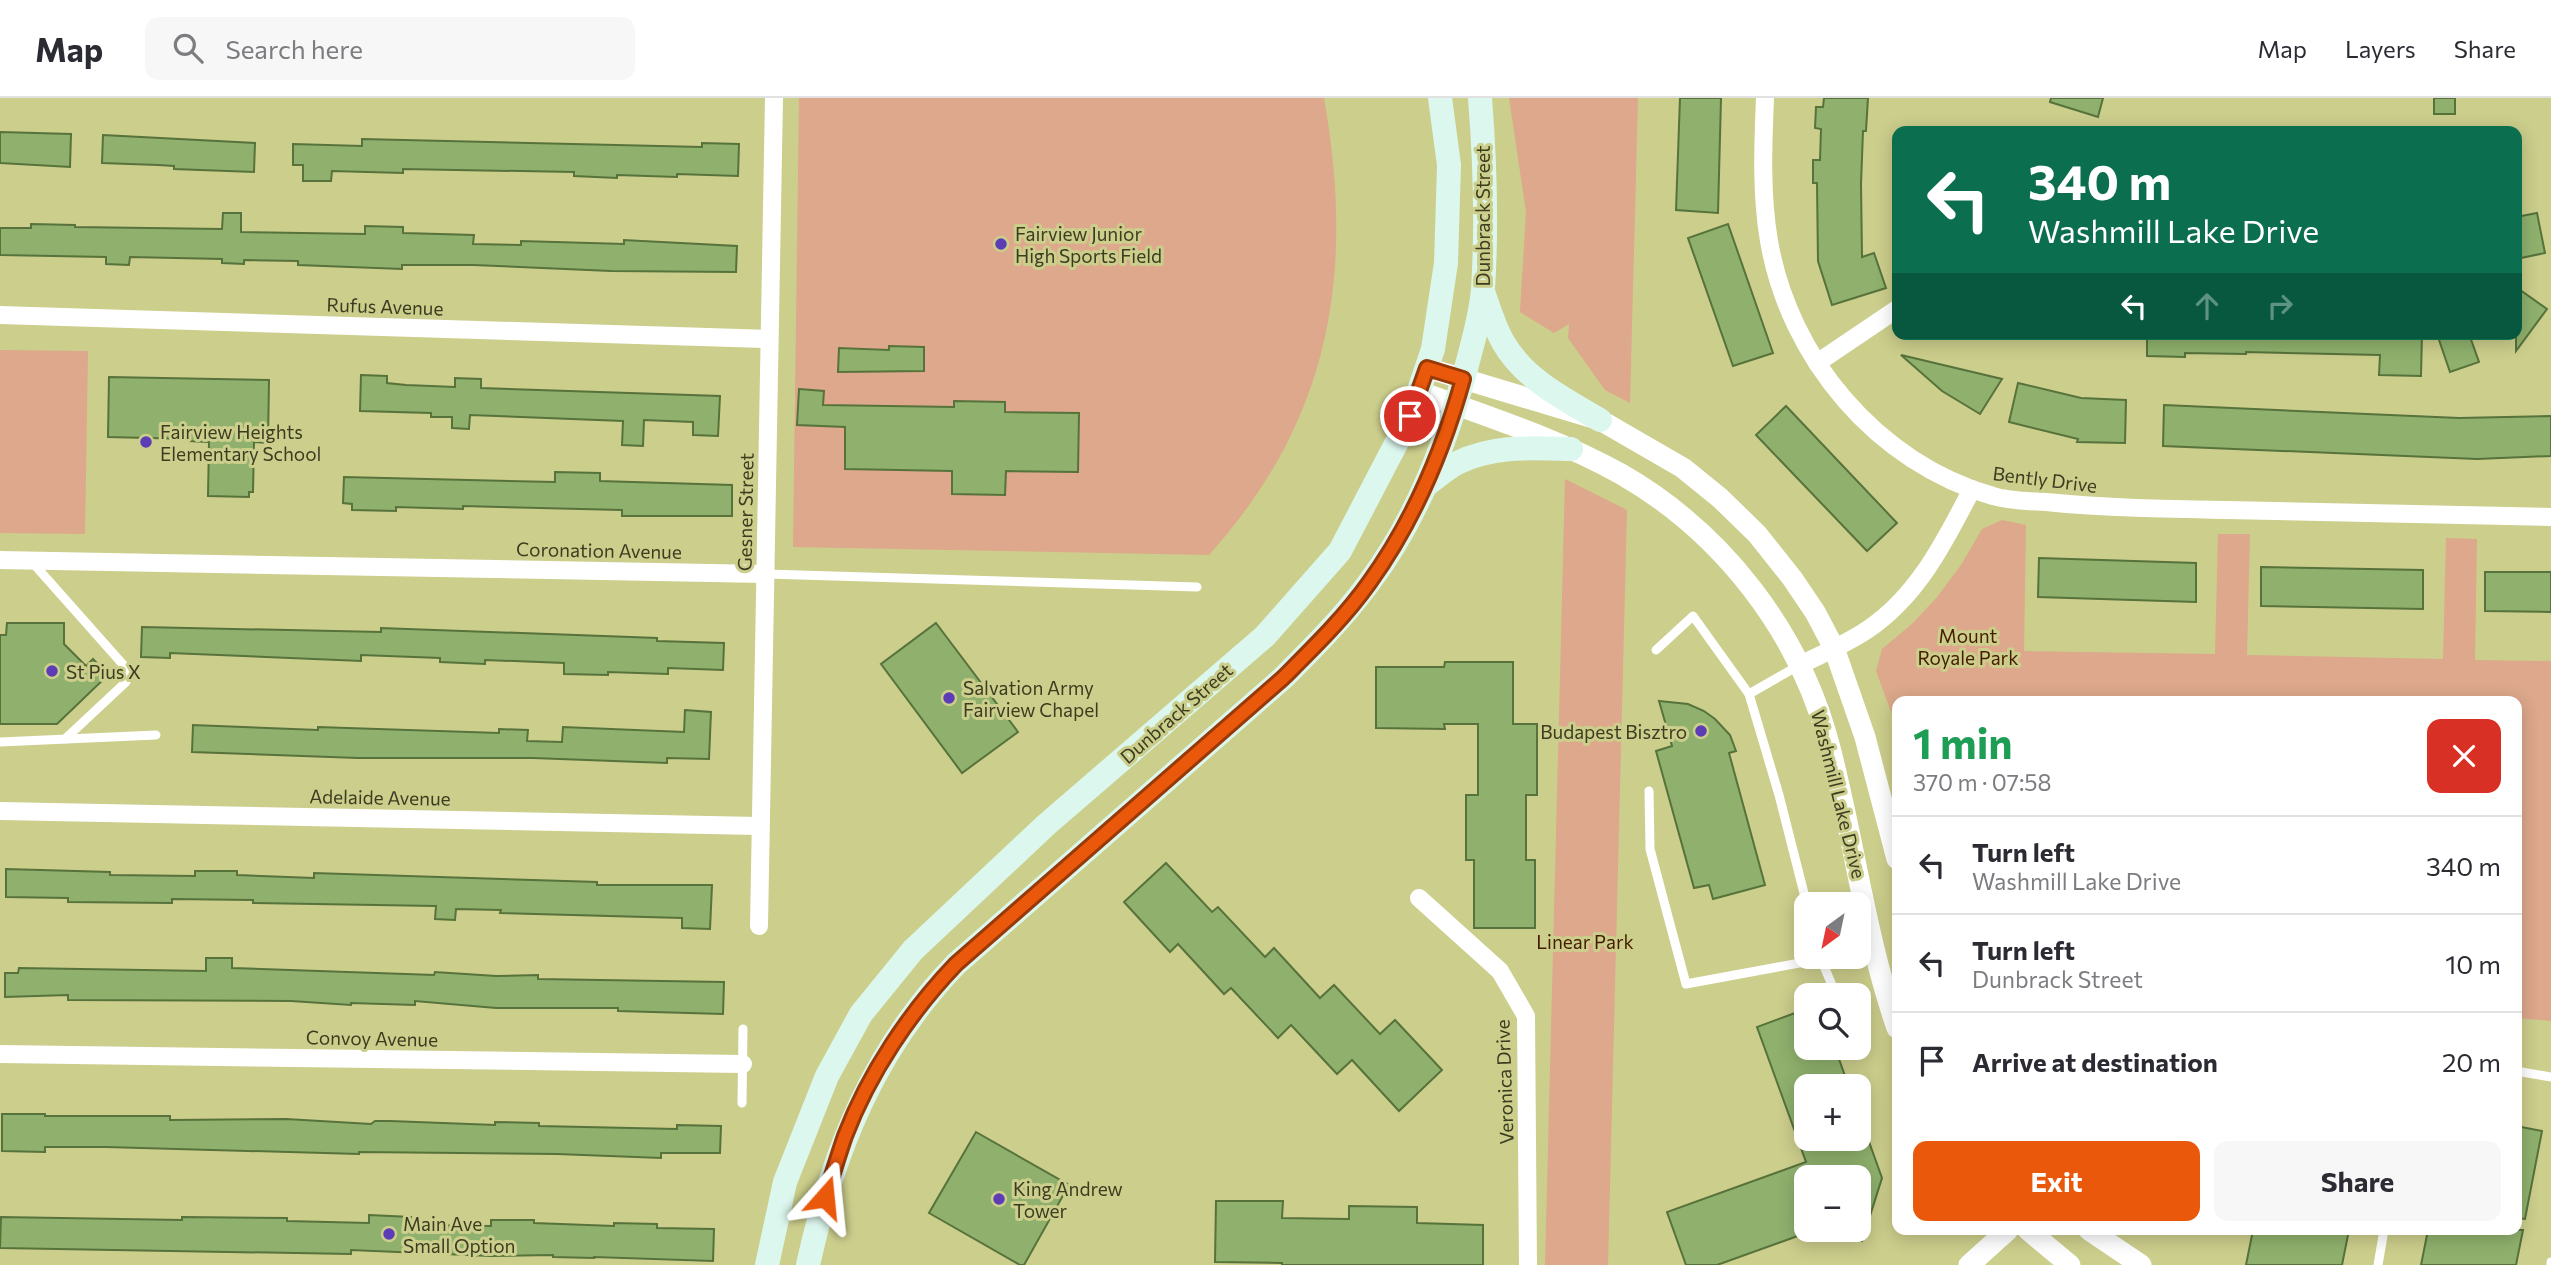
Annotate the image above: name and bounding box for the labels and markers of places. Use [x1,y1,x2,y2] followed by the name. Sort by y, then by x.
[1015,222,1162,267] place label: Fairview Junior High Sports Field
[993,236,1009,252] marker: Fairview Junior High Sports Field
[1380,386,1440,446] pin
[160,420,321,465] place label: Fairview Heights Elementary School
[138,434,154,450] marker: Fairview Heights Elementary School
[66,660,141,683] place label: St Pius X
[44,663,60,679] marker: St Pius X
[963,676,1099,721] place label: Salvation Army Fairview Chapel
[941,690,957,706] marker: Salvation Army Fairview Chapel
[1540,720,1687,743] place label: Budapest Bisztro
[1693,723,1709,739] marker: Budapest Bisztro
[1013,1177,1123,1222] place label: King Andrew Tower
[991,1191,1007,1207] marker: King Andrew Tower
[403,1212,516,1257] place label: Main Ave Small Option
[381,1226,397,1242] marker: Main Ave Small Option

